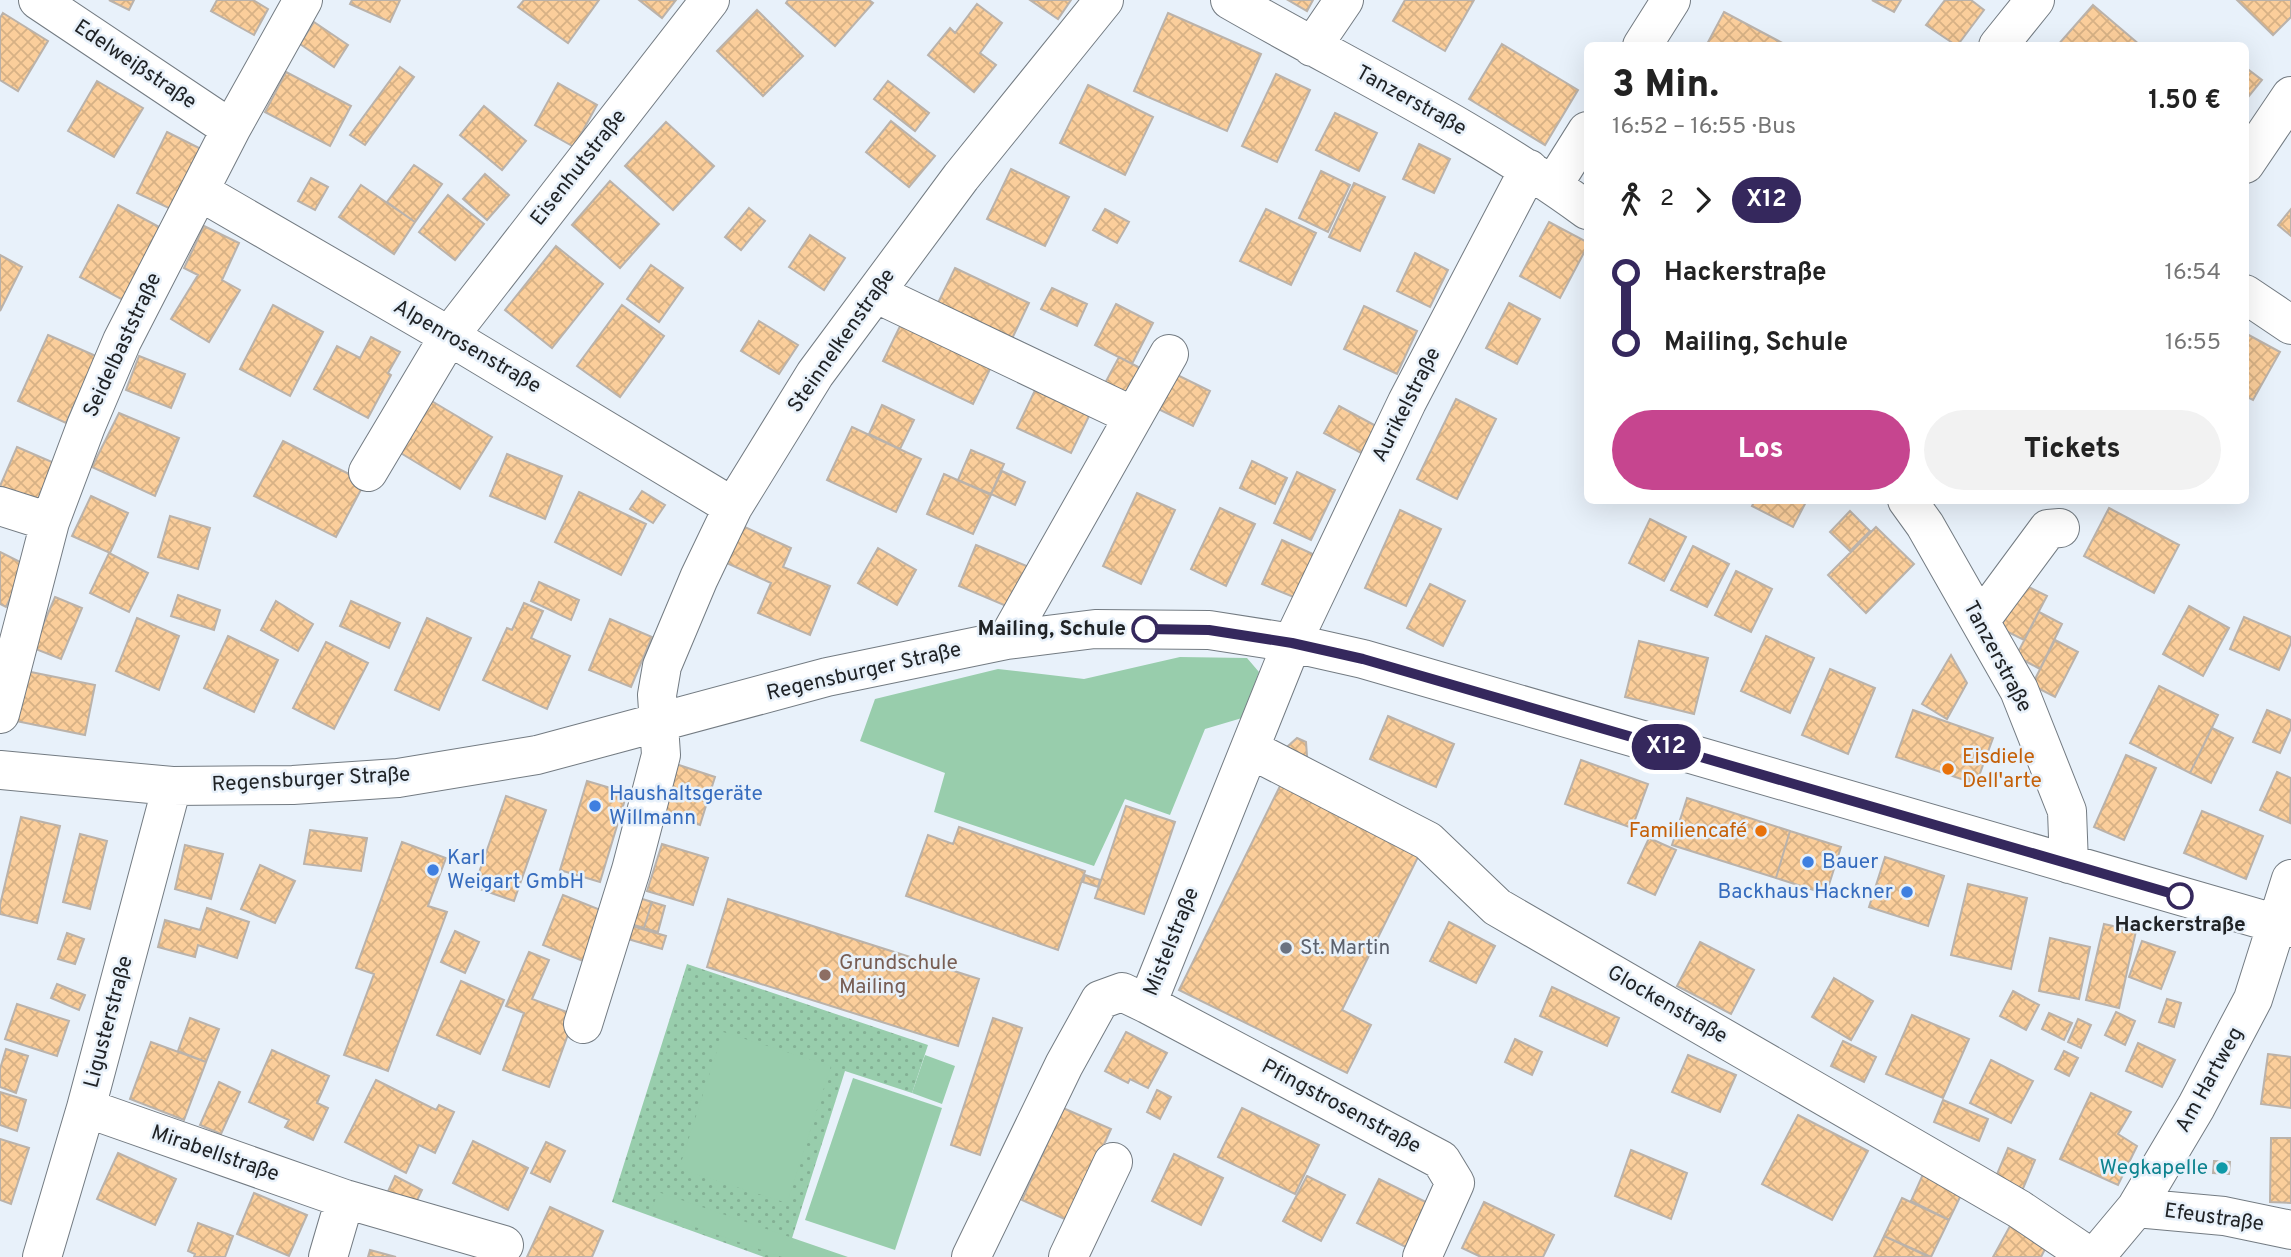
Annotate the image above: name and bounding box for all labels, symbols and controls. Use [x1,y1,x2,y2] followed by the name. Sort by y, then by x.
[69,14,201,116] street label: Edelweißstraße
[1351,60,1471,142] street label: Tanzerstraße
[1612,62,1719,111] text: 3 Min.
[2148,85,2221,118] text: 1.50 €
[525,104,633,232] street label: Eisenhutstraße
[1612,113,1796,142] text: 16:52 – 16:55 · Bus
[1612,181,1650,219] icon: walk
[1684,181,1722,219] icon: forward
[1660,185,1674,214] text: 2
[1746,185,1787,215] text: X12
[1664,257,1826,290] text: Hackerstraße
[2164,259,2221,288] text: 16:54
[782,264,902,418] street label: Steinnelkenstraße
[78,268,168,422] street label: Seidelbaststraße
[388,294,546,400] street label: Alpenrosenstraße
[1664,327,1848,360] text: Mailing, Schule
[2165,329,2221,358] text: 16:55
[1367,343,1447,467] street label: Aurikelstraße
[1612,410,1910,490] button: Los
[1924,410,2221,490] button: Tickets
[1956,597,2038,717] street label: Tanzerstraße
[977,616,1126,643] place label: Mailing, Schule
[1132,616,1158,642] marker: Mailing, Schule
[764,636,964,708] street label: Regensburger Straße
[1626,724,1706,770] line badge: X12
[1646,732,1686,762] text: X12
[1962,744,2042,795] place label: Eisdiele Dell'arte
[211,761,411,799] street label: Regensburger Straße
[1940,761,1956,777] marker: Eisdiele Dell'arte
[609,781,763,832] place label: Haushaltsgeräte Willmann
[587,798,603,814] marker: Haushaltsgeräte Willmann
[1629,818,1747,845] place label: Familiencafé
[1753,823,1769,839] marker: Familiencafé
[447,845,584,896] place label: Karl Weigart GmbH
[1822,849,1878,876] place label: Bauer
[1800,854,1816,870] marker: Bauer
[425,862,441,878] marker: Karl Weigart GmbH
[1717,879,1893,906] place label: Backhaus Hackner
[2167,883,2193,909] marker: Hackerstraße
[1138,884,1206,1000] street label: Mistelstraße
[1899,884,1915,900] marker: Backhaus Hackner
[2114,912,2246,939] place label: Hackerstraße
[1300,935,1390,962] place label: St. Martin
[1278,940,1294,956] marker: St. Martin
[839,950,958,1001] place label: Grundschule Mailing
[78,953,140,1091] street label: Ligusterstraße
[1602,960,1732,1050] street label: Glockenstraße
[817,967,833,983] marker: Grundschule Mailing
[2170,1022,2250,1138] street label: Am Hartweg
[1257,1054,1425,1160] street label: Pfingstrosenstraße
[147,1119,283,1189] street label: Mirabellstraße
[2100,1155,2208,1182] place label: Wegkapelle
[2214,1160,2230,1176] marker: Wegkapelle
[2162,1198,2266,1238] street label: Efeustraße

